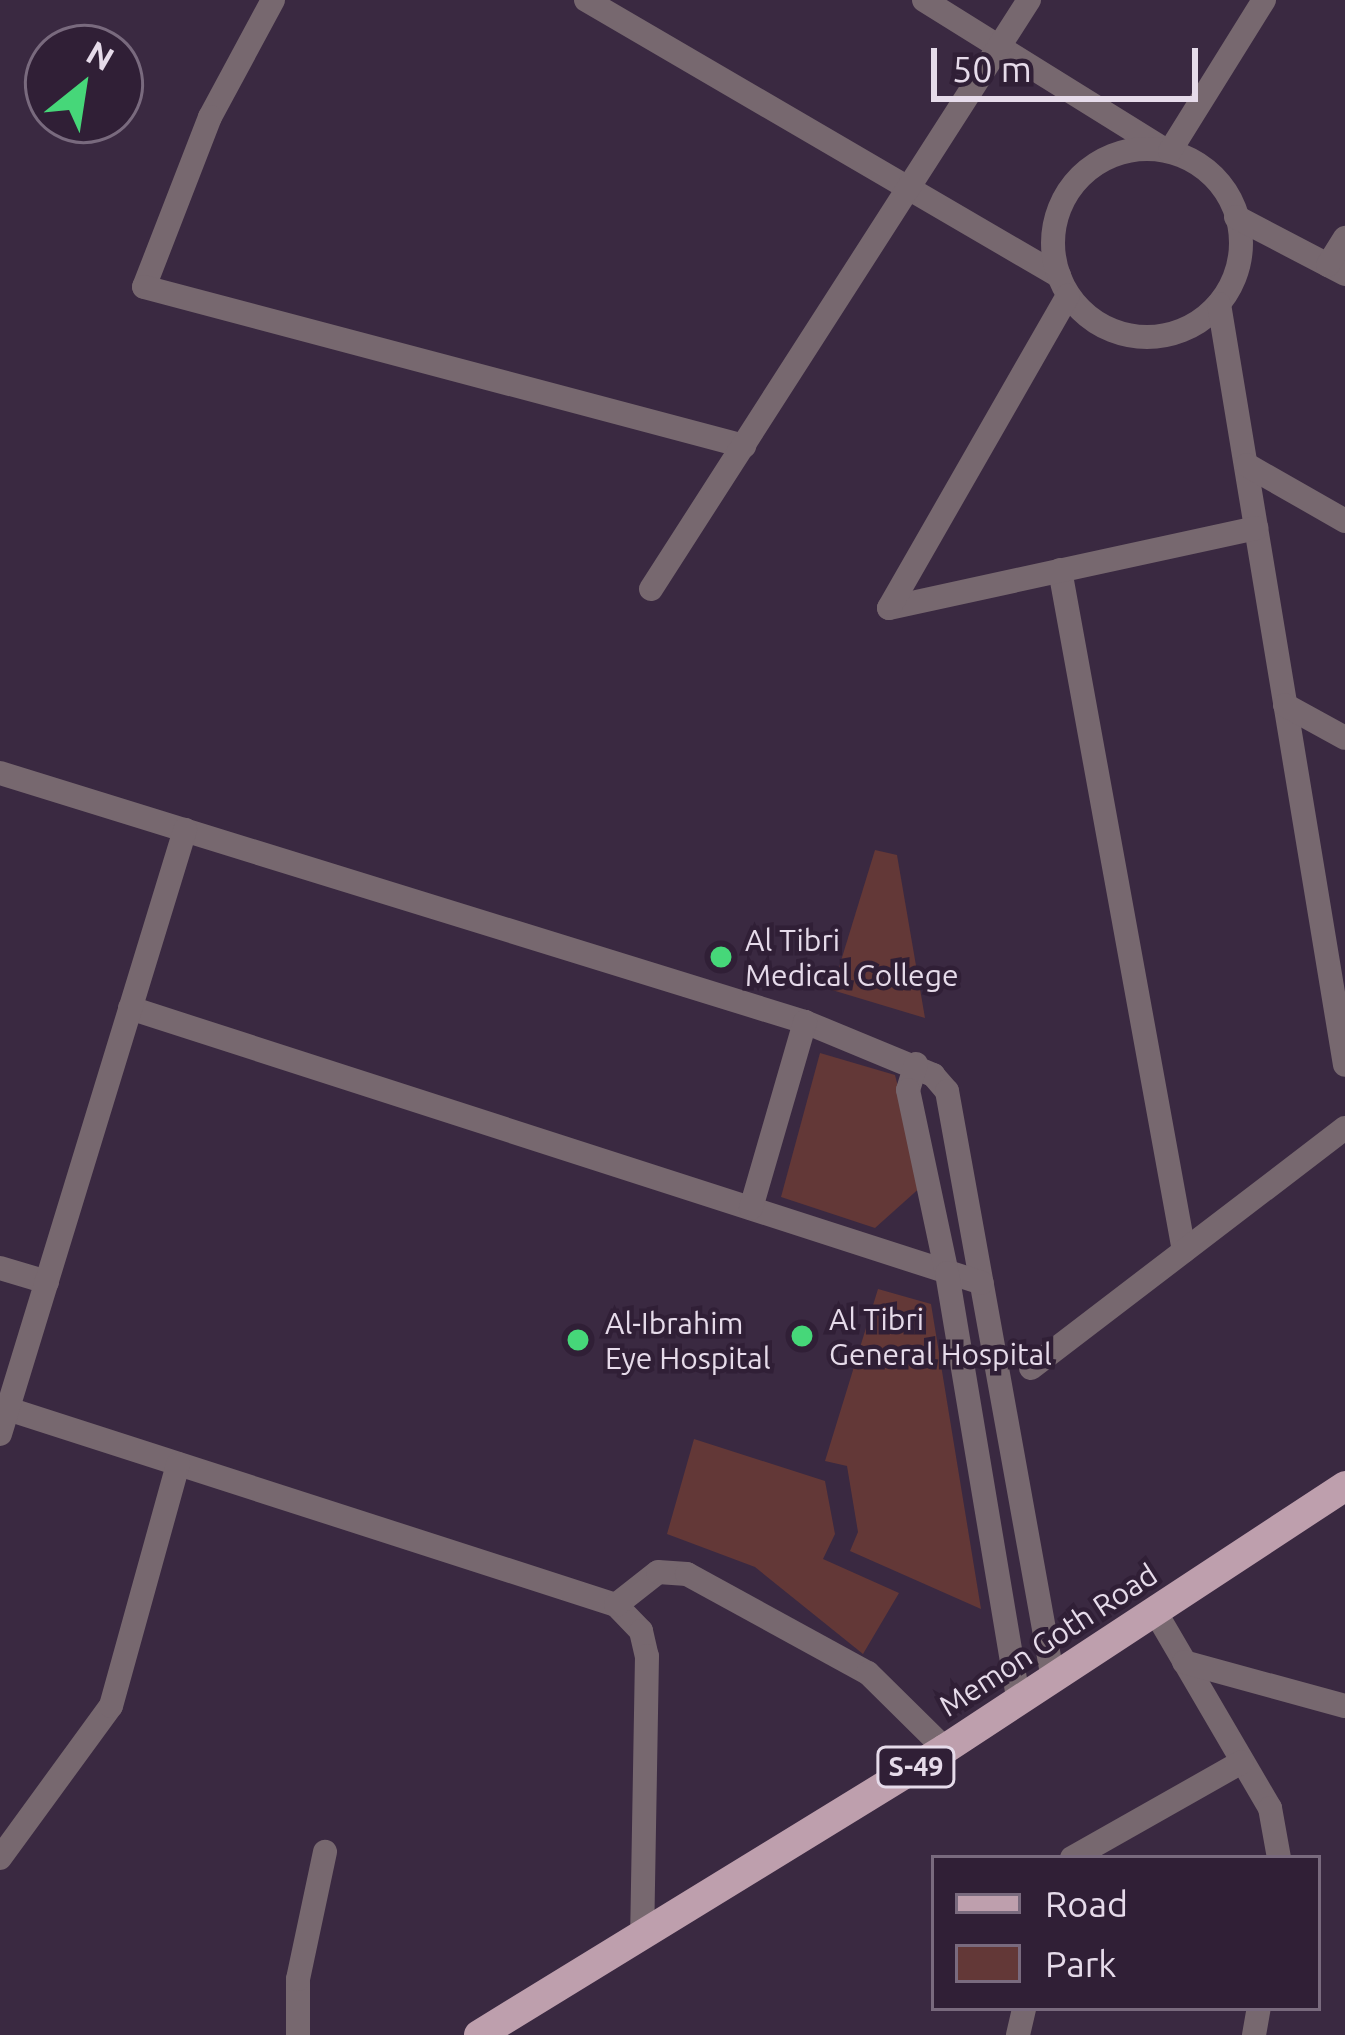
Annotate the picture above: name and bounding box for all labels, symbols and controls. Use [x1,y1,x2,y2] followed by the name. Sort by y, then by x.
[24,24,144,144] north arrow
[937,24,1204,98] scale bar
[81,33,121,77] text: N
[952,48,1032,89] text: 50 m
[745,922,958,992] place label: Al Tibri Medical College
[708,944,734,970] marker: Al Tibri Medical College
[829,1301,1052,1372] place label: Al Tibri General Hospital
[605,1305,771,1376] place label: Al-Ibrahim Eye Hospital
[786,1320,818,1352] marker: Al Tibri General Hospital
[562,1324,594,1356] marker: Al-Ibrahim Eye Hospital
[932,1556,1164,1724] street label: Memon Goth Road
[874,1746,958,1788] road number: S-49
[931,1855,1321,2011] legend
[1045,1883,1128,1924] text: Road
[1045,1943,1117,1984] text: Park

